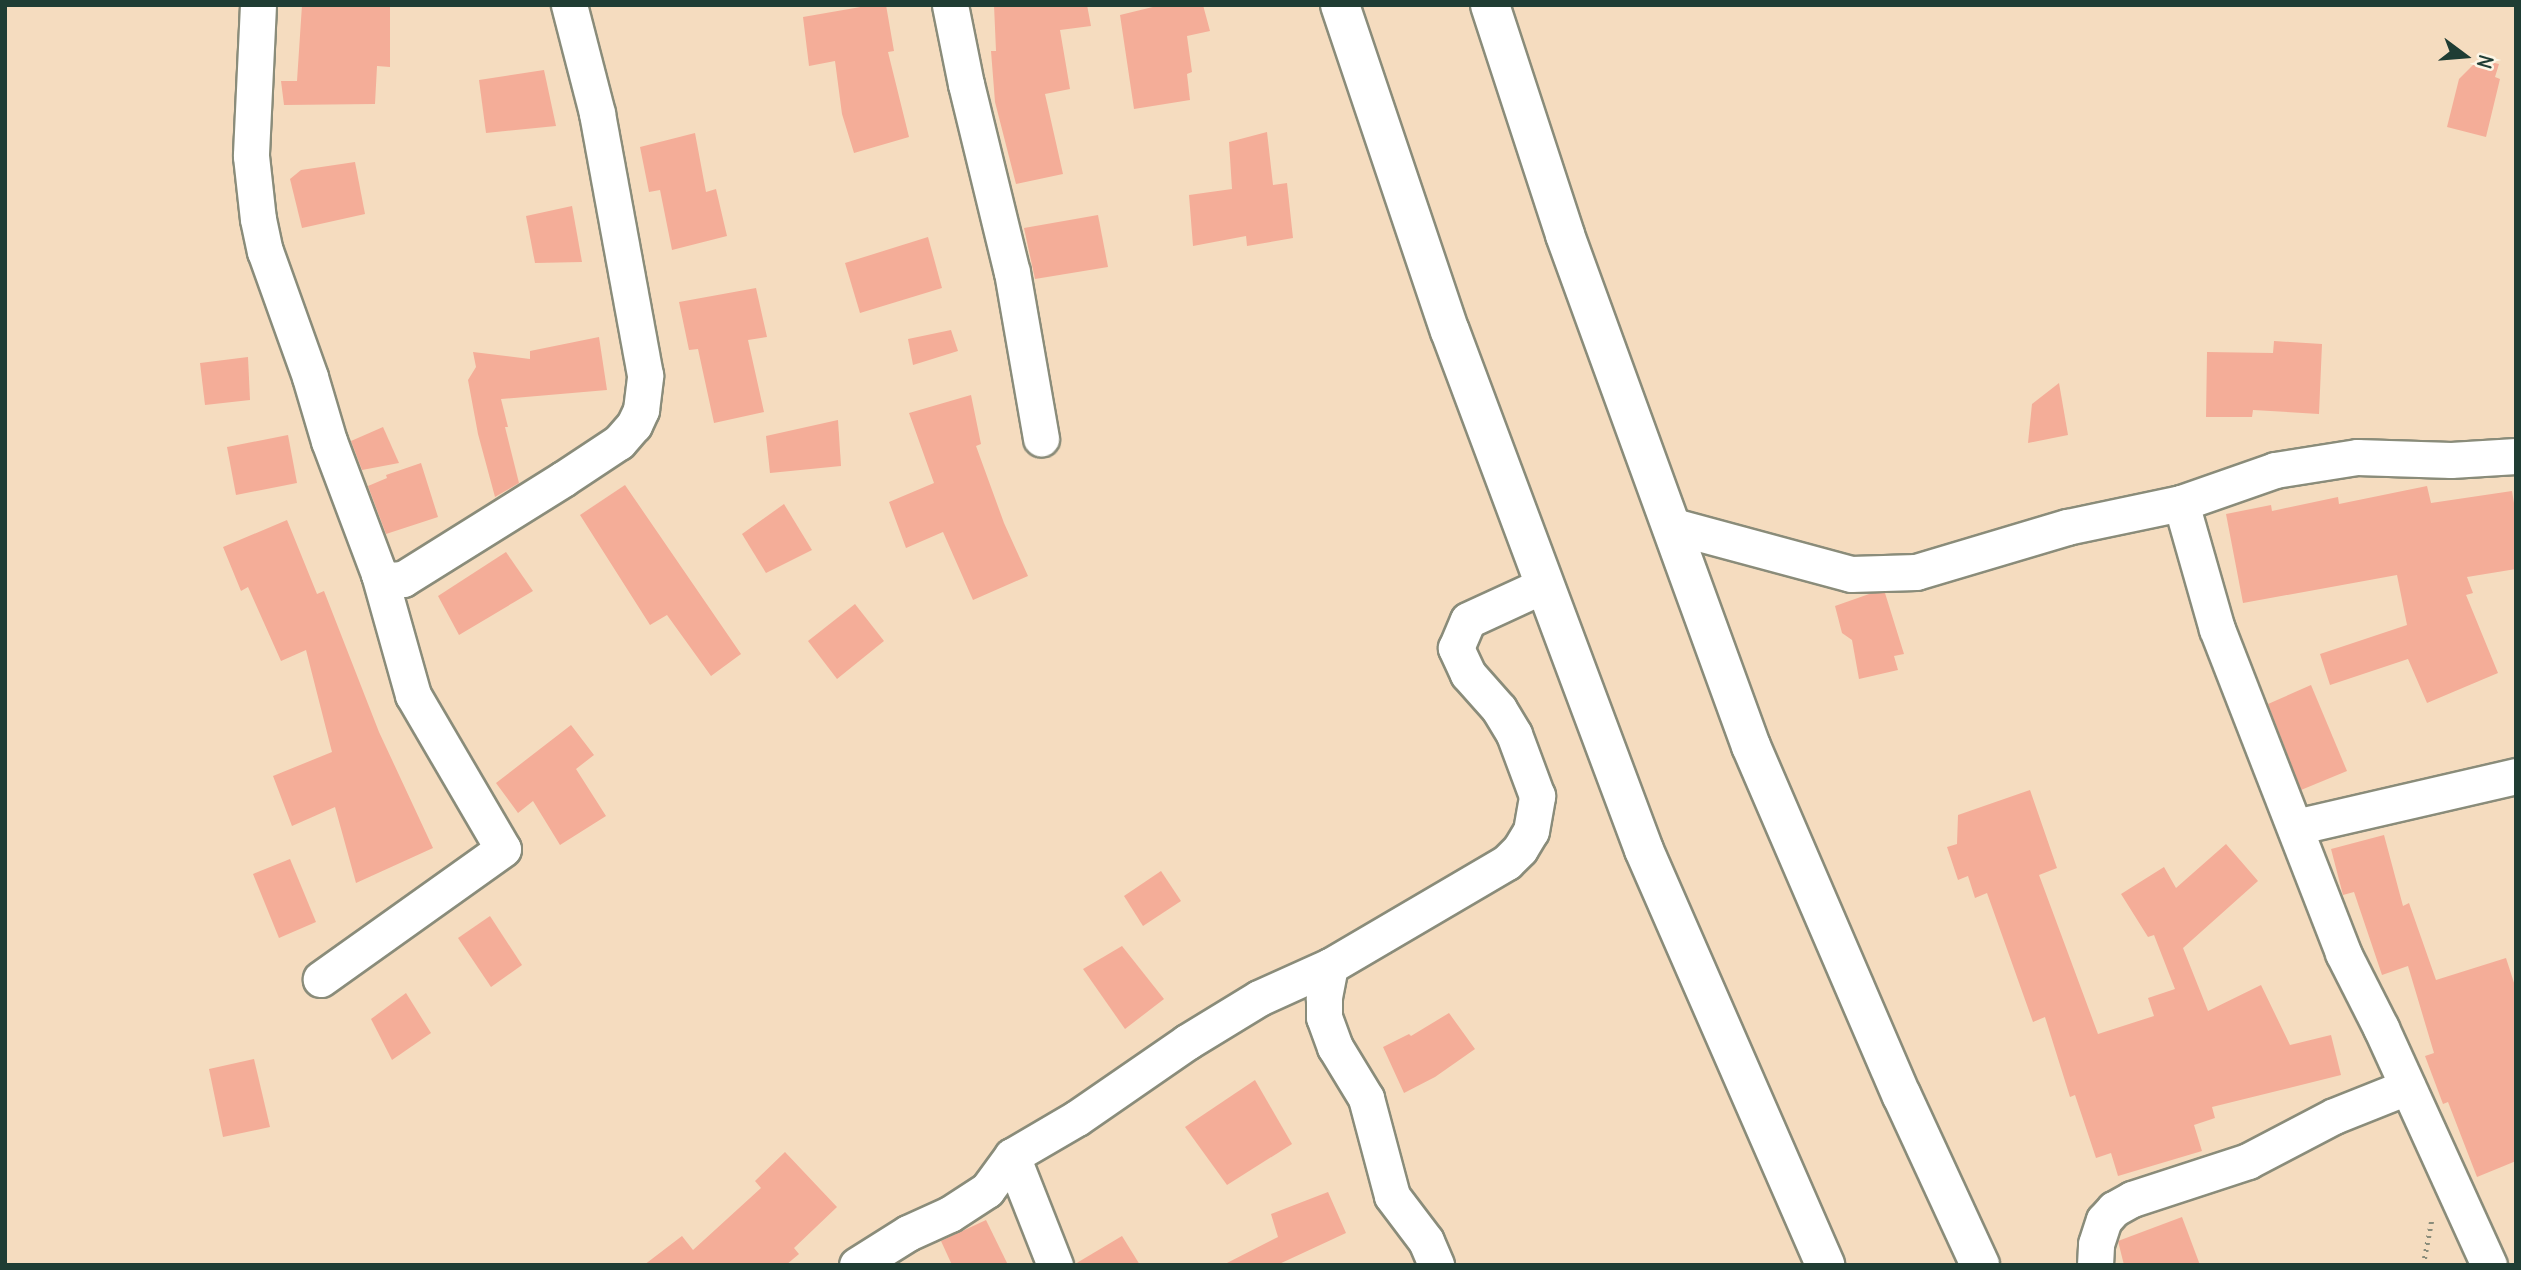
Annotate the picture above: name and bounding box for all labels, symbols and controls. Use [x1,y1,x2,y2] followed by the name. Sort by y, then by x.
[2430,21,2500,91] north arrow
[2472,52,2499,71] text: N

